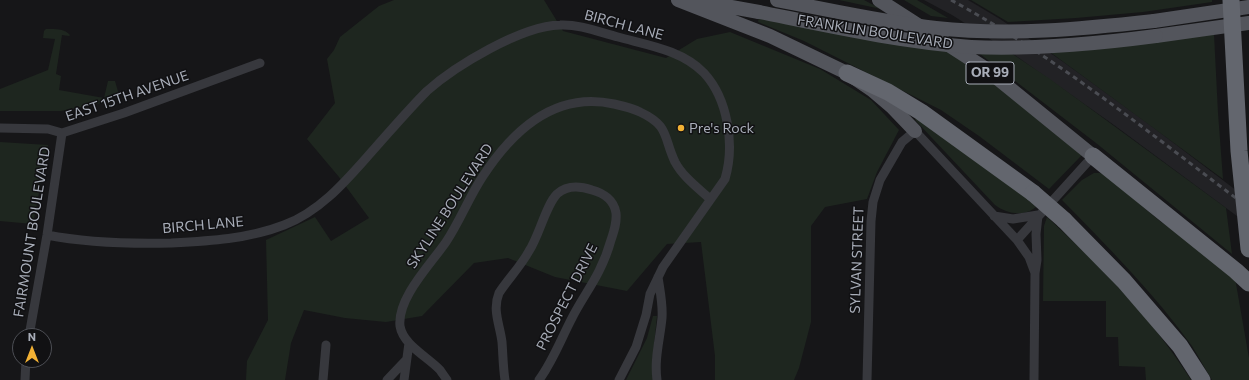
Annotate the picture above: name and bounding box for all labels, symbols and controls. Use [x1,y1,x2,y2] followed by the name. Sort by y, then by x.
[583,6,665,44] street label: BIRCH LANE
[796,11,954,53] street label: FRANKLIN BOULEVARD
[966,62,1014,84] road number: OR 99
[63,67,191,125] street label: EAST 15TH AVENUE
[689,120,754,136] place label: Pre's Rock
[676,123,686,133] marker: Pre's Rock
[403,141,497,271] street label: SKYLINE BOULEVARD
[10,146,54,318] street label: FAIRMOUNT BOULEVARD
[847,206,867,314] street label: SYLVAN STREET
[162,213,244,237] street label: BIRCH LANE
[533,241,601,353] street label: PROSPECT DRIVE
[12,328,52,368] north arrow
[28,330,36,343] text: N

